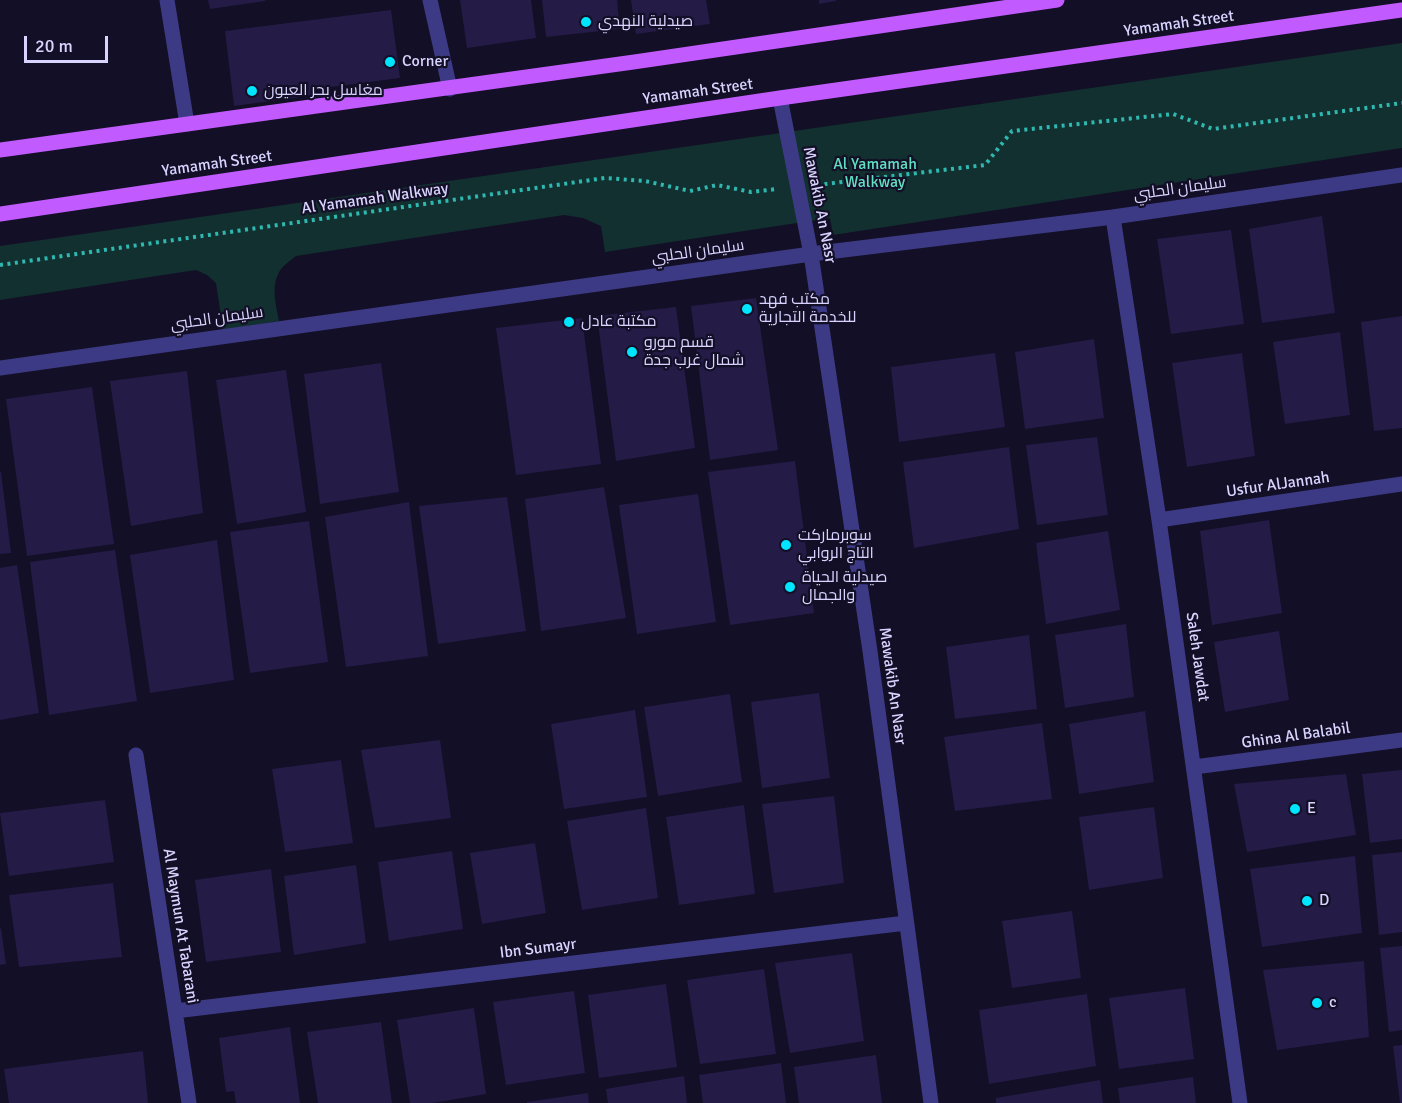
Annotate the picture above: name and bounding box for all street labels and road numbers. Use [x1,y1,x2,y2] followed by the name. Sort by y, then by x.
[1123,7,1235,41] street label: Yamamah Street
[642,75,754,109] street label: Yamamah Street
[798,145,840,265] street label: Mawakib An Nasr
[161,147,273,181] street label: Yamamah Street
[1132,173,1228,205] street label: سليمان الحلبي
[300,179,450,219] street label: Al Yamamah Walkway
[650,236,746,268] street label: سليمان الحلبي
[169,303,265,335] street label: سليمان الحلبي
[1225,468,1331,502] street label: Usfur AlJannah
[1181,611,1213,703] street label: Saleh Jawdat
[874,626,910,746] street label: Mawakib An Nasr
[1240,719,1352,753] street label: Ghina Al Balabil
[158,847,202,1005] street label: Al Maymun At Tabarani
[499,935,577,963] street label: Ibn Sumayr

